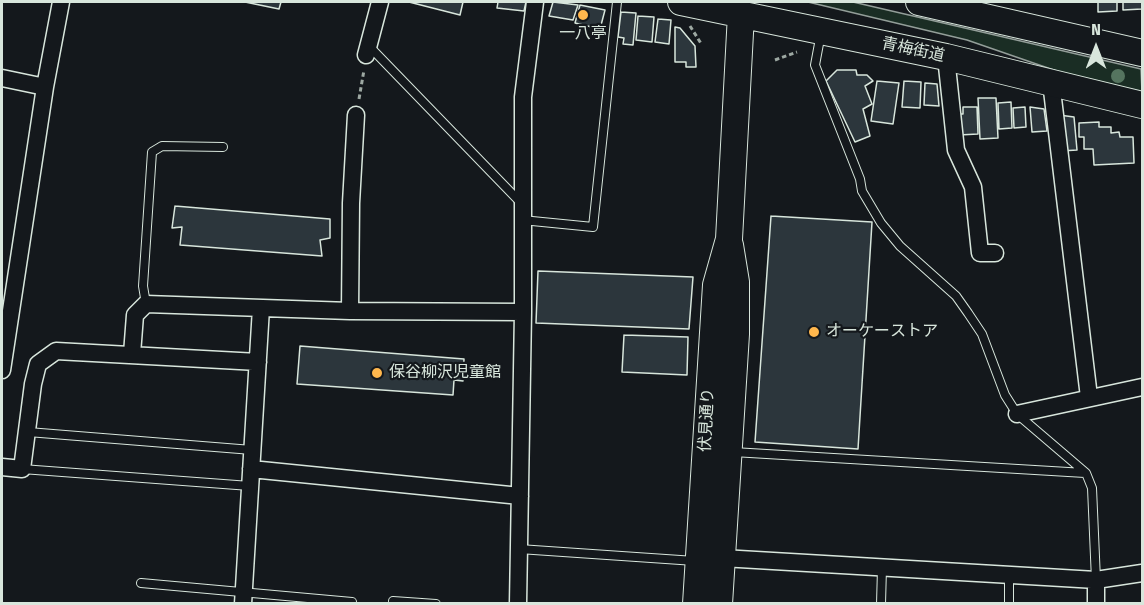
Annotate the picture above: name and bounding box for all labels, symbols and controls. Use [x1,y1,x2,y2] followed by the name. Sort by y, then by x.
[576,8,590,22] marker: 一八亭
[1066,18,1126,78] north arrow
[1091,20,1101,39] text: N
[559,24,607,44] place label: 一八亭
[880,34,946,66] street label: 青梅街道
[826,322,938,342] place label: オーケーストア
[807,325,821,339] marker: オーケーストア
[389,363,501,383] place label: 保谷柳沢児童館
[370,366,384,380] marker: 保谷柳沢児童館
[696,388,718,452] street label: 伏見通り

